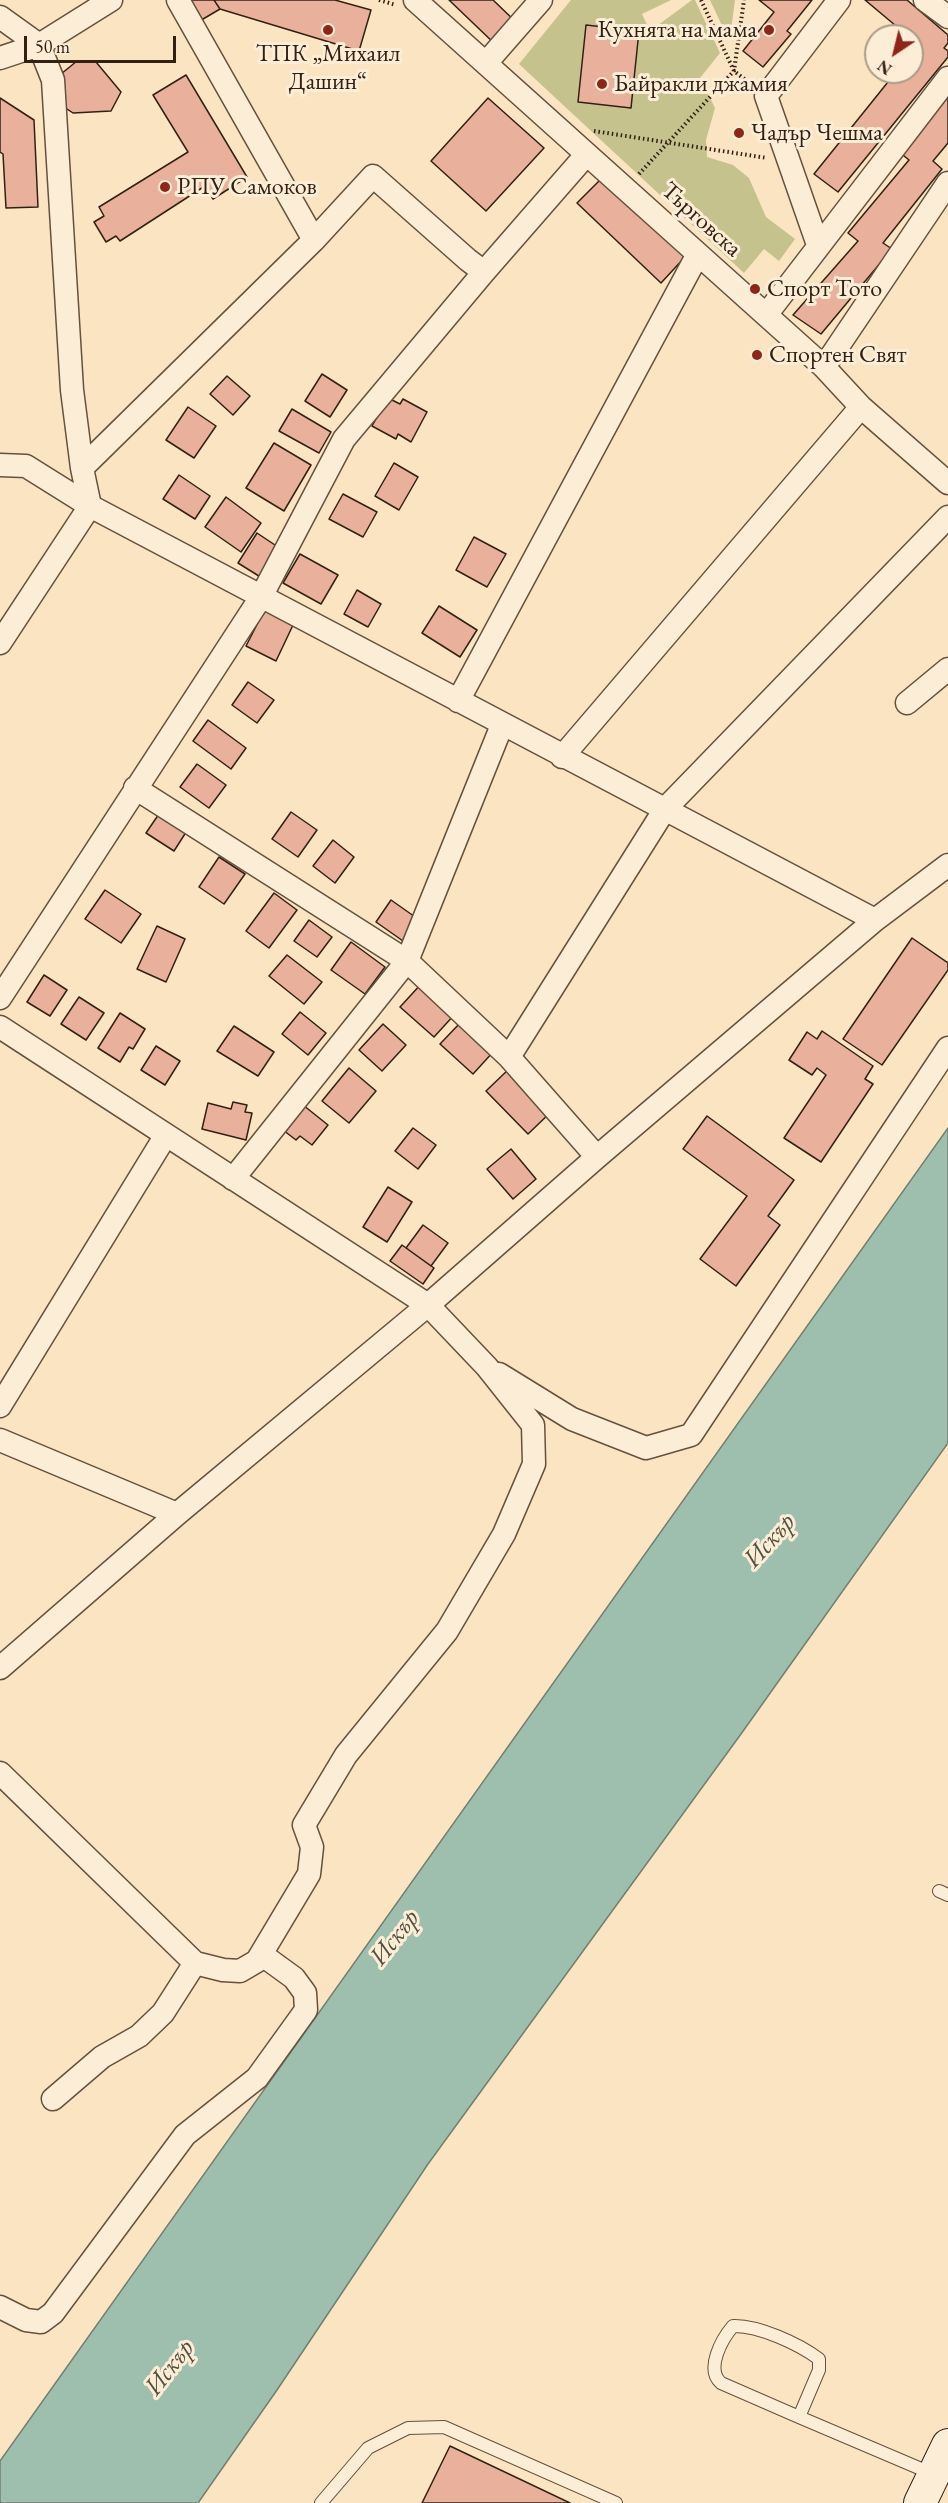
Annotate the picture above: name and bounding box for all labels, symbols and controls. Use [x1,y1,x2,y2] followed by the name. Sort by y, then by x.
[598,16,757,44] place label: Кухнята на мама
[321,23,335,37] marker: ТПК „Михаил Дашин“
[762,23,776,37] marker: Кухнята на мама
[27,24,178,62] scale bar
[864,24,924,84] north arrow
[35,35,70,58] text: 50 m
[256,40,400,96] place label: ТПК „Михаил Дашин“
[873,55,896,80] text: N
[614,70,788,98] place label: Байракли джамия
[595,77,609,91] marker: Байракли джамия
[751,119,883,147] place label: Чадър Чешма
[732,126,746,140] marker: Чадър Чешма
[177,173,317,201] place label: РПУ Самоков
[655,177,747,263] street label: Търговска
[158,180,172,194] marker: РПУ Самоков
[767,275,882,303] place label: Спорт Тото
[748,282,762,296] marker: Спорт Тото
[769,341,907,369] place label: Спортен Свят
[750,348,764,362] marker: Спортен Свят
[738,1508,802,1574] water label: Искър
[364,1904,426,1972] water label: Искър
[139,2334,201,2402] water label: Искър

